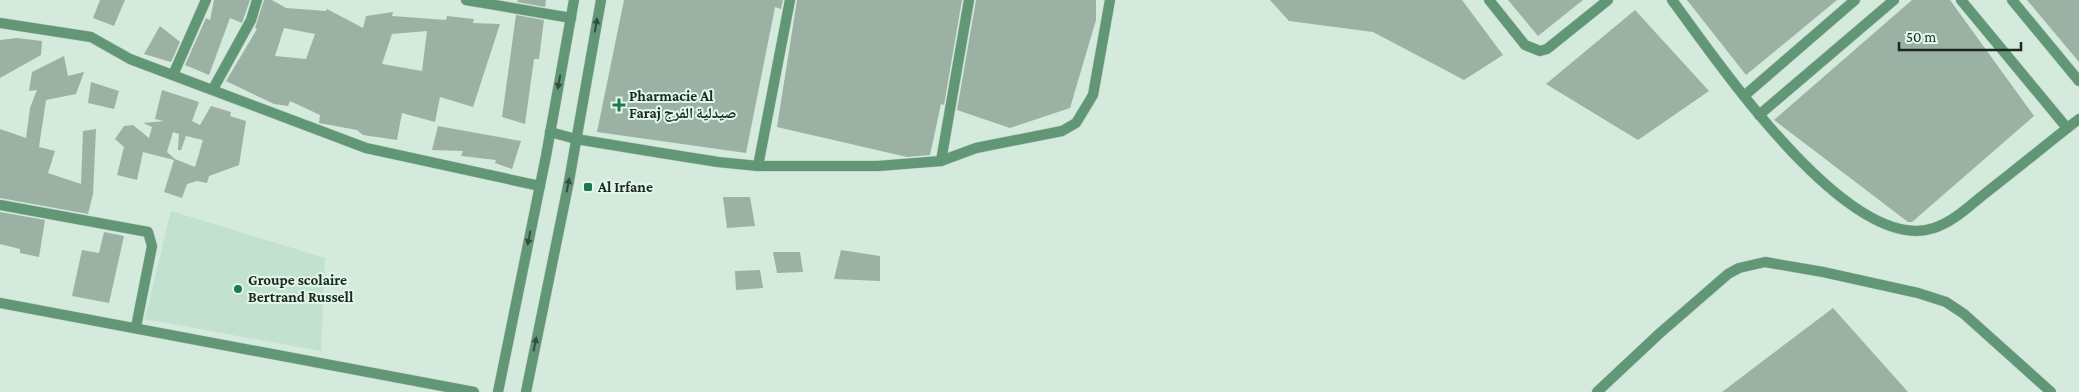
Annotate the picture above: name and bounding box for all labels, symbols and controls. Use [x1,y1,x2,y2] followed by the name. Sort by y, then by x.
[593,17,601,33] one-way arrow
[1899,20,2022,52] scale bar
[1906,29,1936,45] text: 50 m
[555,75,563,91] one-way arrow
[629,88,736,122] place label: Pharmacie Al Faraj صيدلية الفرج
[613,99,625,111] marker: Pharmacie Al Faraj صيدلية الفرج
[564,177,572,193] one-way arrow
[597,179,653,195] place label: Al Irfane
[582,181,594,193] marker: Al Irfane
[525,230,533,246] one-way arrow
[248,272,354,305] place label: Groupe scolaire Bertrand Russell
[232,283,244,295] marker: Groupe scolaire Bertrand Russell
[532,336,540,352] one-way arrow

